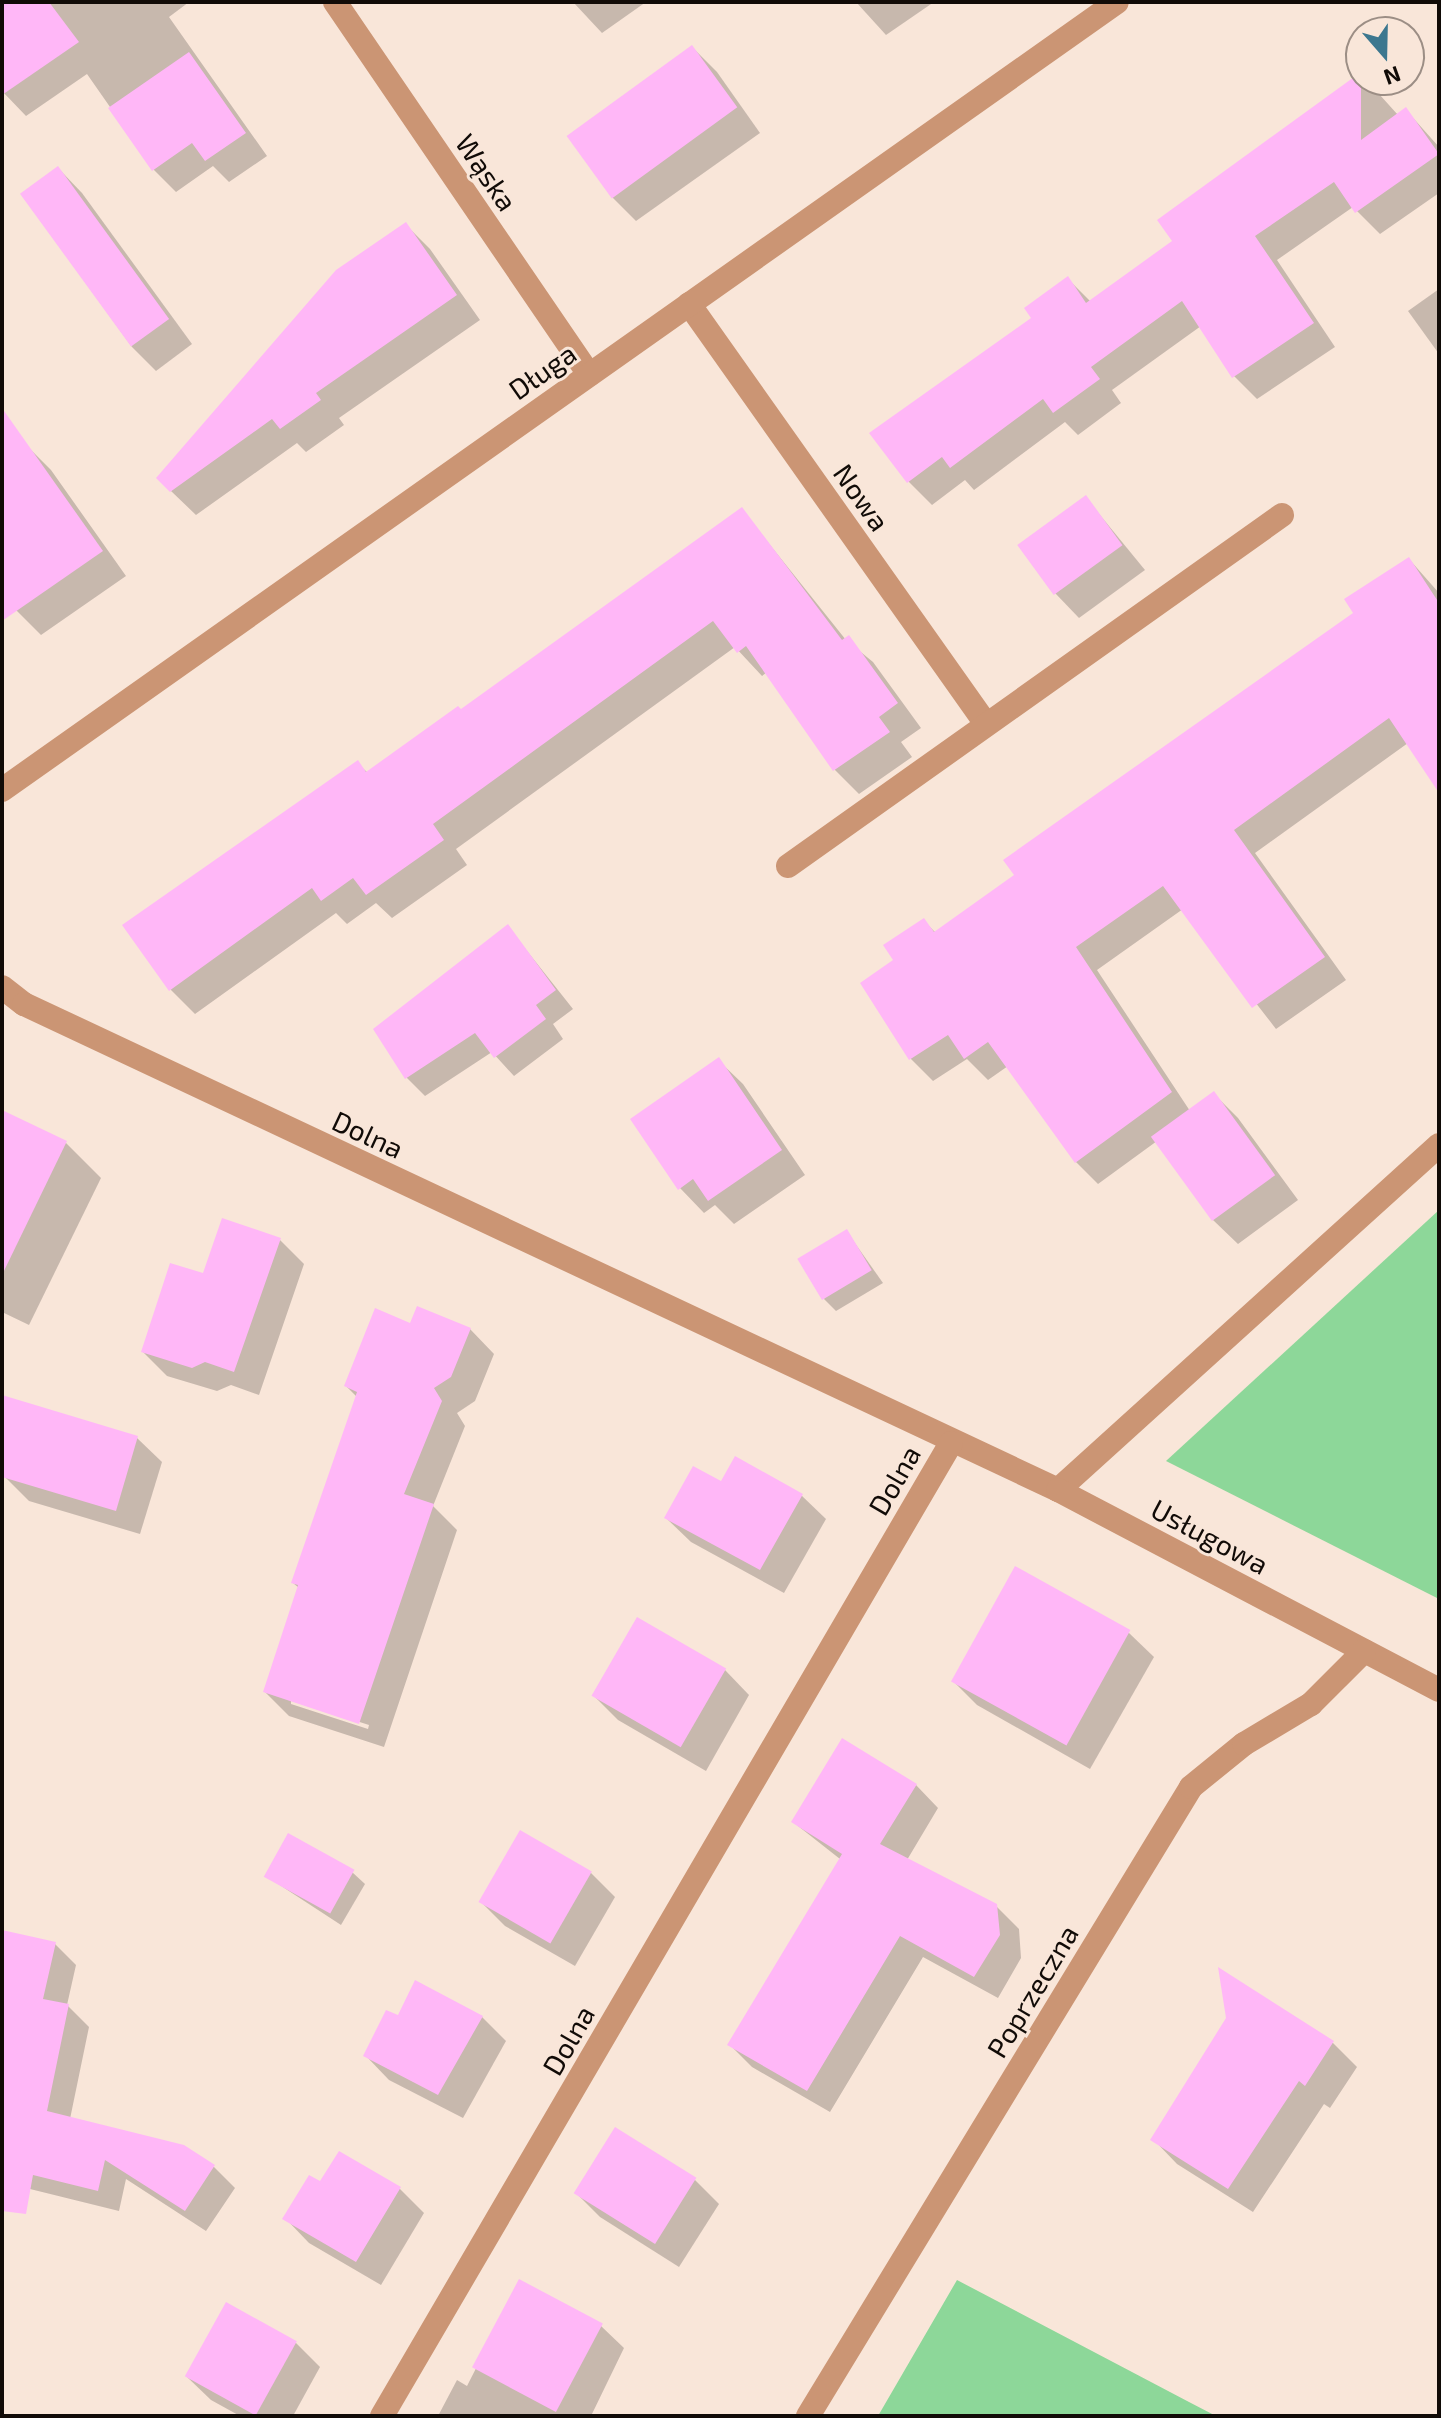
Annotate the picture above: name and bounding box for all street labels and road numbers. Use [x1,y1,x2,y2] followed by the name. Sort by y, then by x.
[449,127,525,217] street label: Wąska
[502,336,582,406] street label: Długa
[827,457,897,537] street label: Nowa
[327,1103,409,1165] street label: Dolna
[861,1439,927,1521] street label: Dolna
[1146,1491,1274,1581] street label: Usługowa
[979,1919,1085,2063] street label: Poprzeczna
[535,1999,601,2081] street label: Dolna

